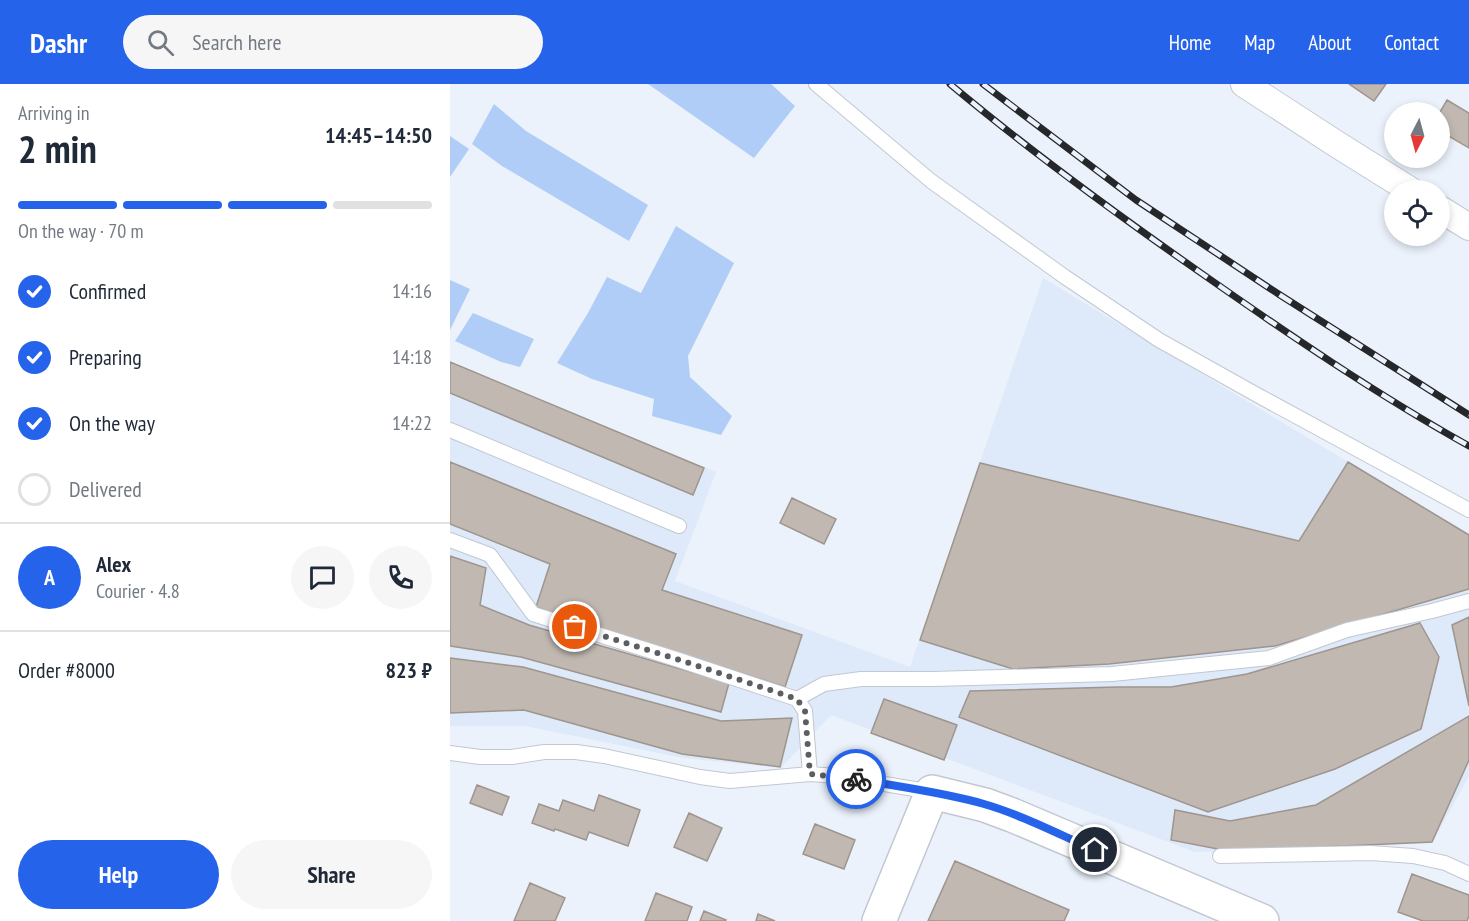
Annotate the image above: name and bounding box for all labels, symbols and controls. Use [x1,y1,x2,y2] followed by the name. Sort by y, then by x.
[123,15,543,69] search box
[30,24,87,61] text: Dashr
[144,26,177,59] icon: search
[192,28,282,56] text: Search here
[1169,29,1211,56] text: Home
[1244,29,1275,56] text: Map
[1308,29,1351,56] text: About
[1384,29,1439,56] text: Contact
[18,100,90,126] text: Arriving in
[1384,102,1450,168] north arrow
[1384,102,1450,246] map controls
[325,121,432,149] text: 14:45–14:50
[18,123,97,174] text: 2 min
[1384,180,1450,246] button: locate
[18,218,144,244] text: On the way · 70 m
[18,275,51,308] icon: check
[69,277,146,305] text: Confirmed
[392,278,432,304] text: 14:16
[18,341,51,374] icon: check
[69,343,142,371] text: Preparing
[392,344,432,370] text: 14:18
[18,407,51,440] icon: check
[69,409,155,437] text: On the way
[392,410,432,436] text: 14:22
[69,475,142,503] text: Delivered
[291,546,354,609] button: chat
[369,546,432,609] button: phone
[96,550,131,578] text: Alex
[44,563,55,591] text: A
[96,578,180,604] text: Courier · 4.8
[549,601,600,652] pin
[558,610,591,643] icon: bag
[18,656,115,684] text: Order #8000
[385,656,432,684] text: 823 ₽
[826,749,886,809] courier
[840,763,873,796] icon: bike
[1069,824,1120,875] pin
[1078,833,1111,866] icon: home
[18,840,219,909] button: Help
[231,840,432,909] button: Share

